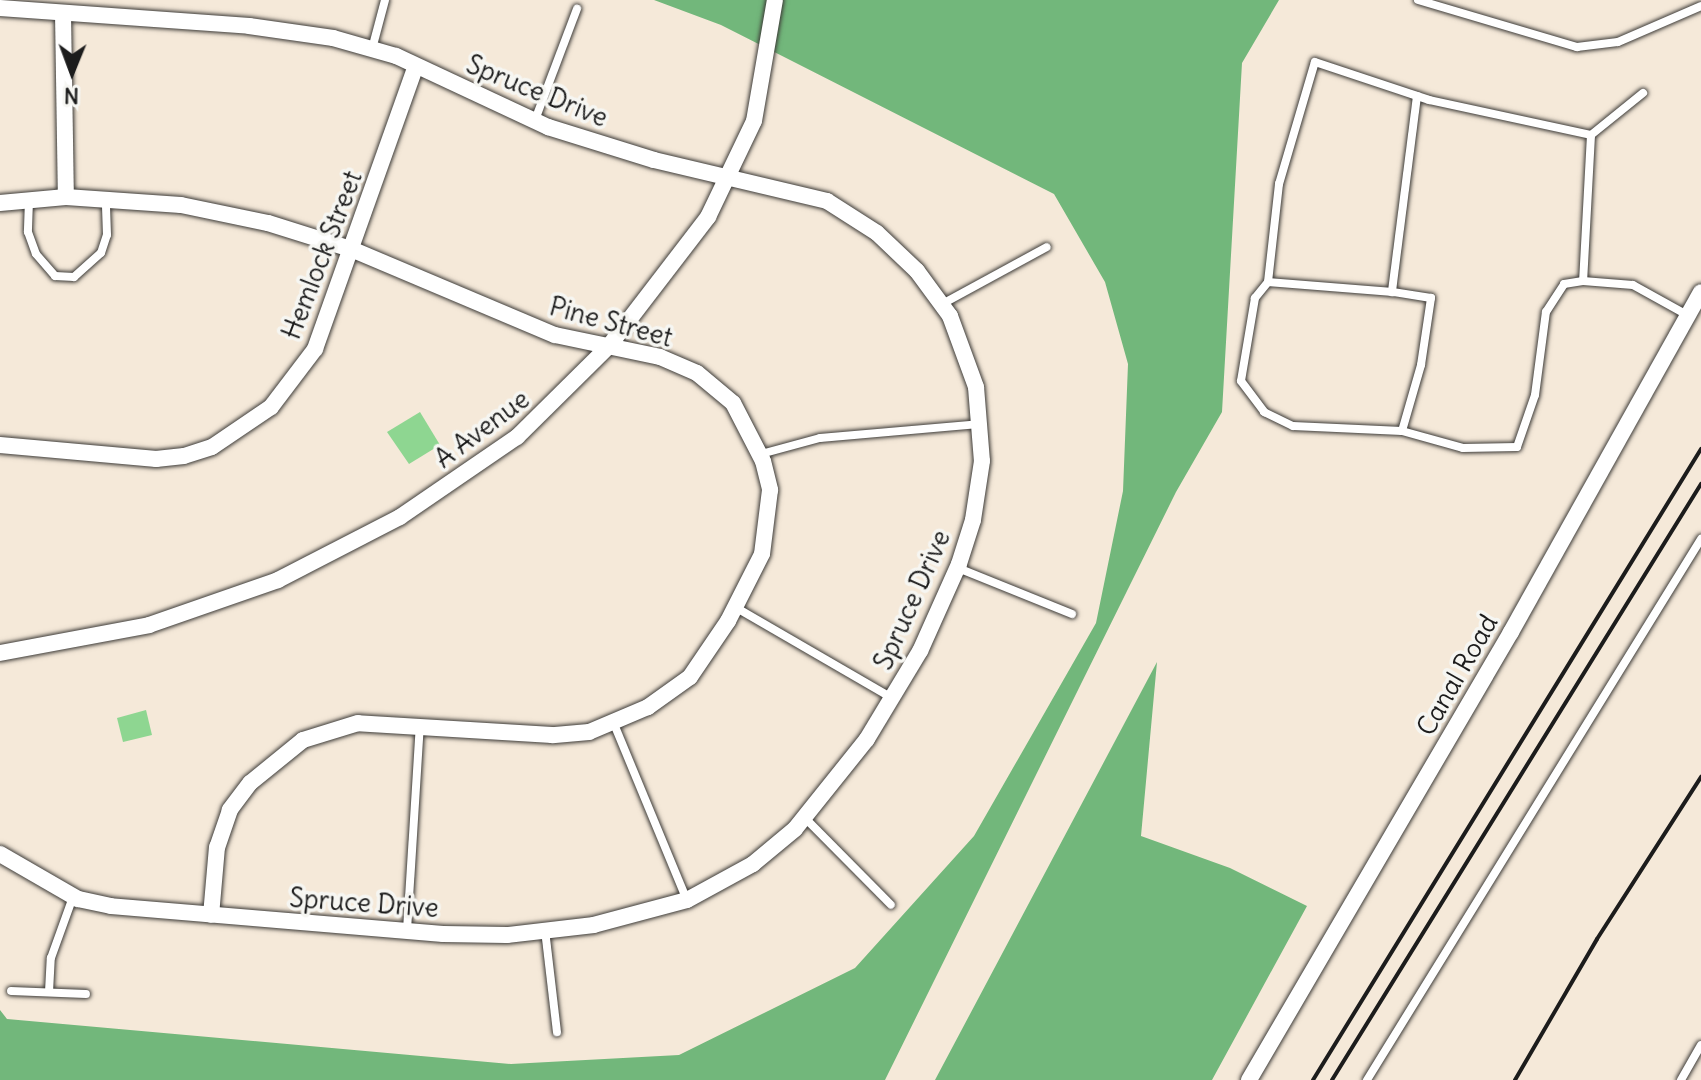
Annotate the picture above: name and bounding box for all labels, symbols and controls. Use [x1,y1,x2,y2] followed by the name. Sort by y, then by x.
[32,32,112,112] north arrow
[462,49,612,133] street label: Spruce Drive
[64,82,79,110] text: N
[276,166,368,344] street label: Hemlock Street
[546,291,676,353] street label: Pine Street
[429,383,535,475] street label: A Avenue
[867,525,957,675] street label: Spruce Drive
[1410,609,1504,741] street label: Canal Road
[288,882,440,924] street label: Spruce Drive

